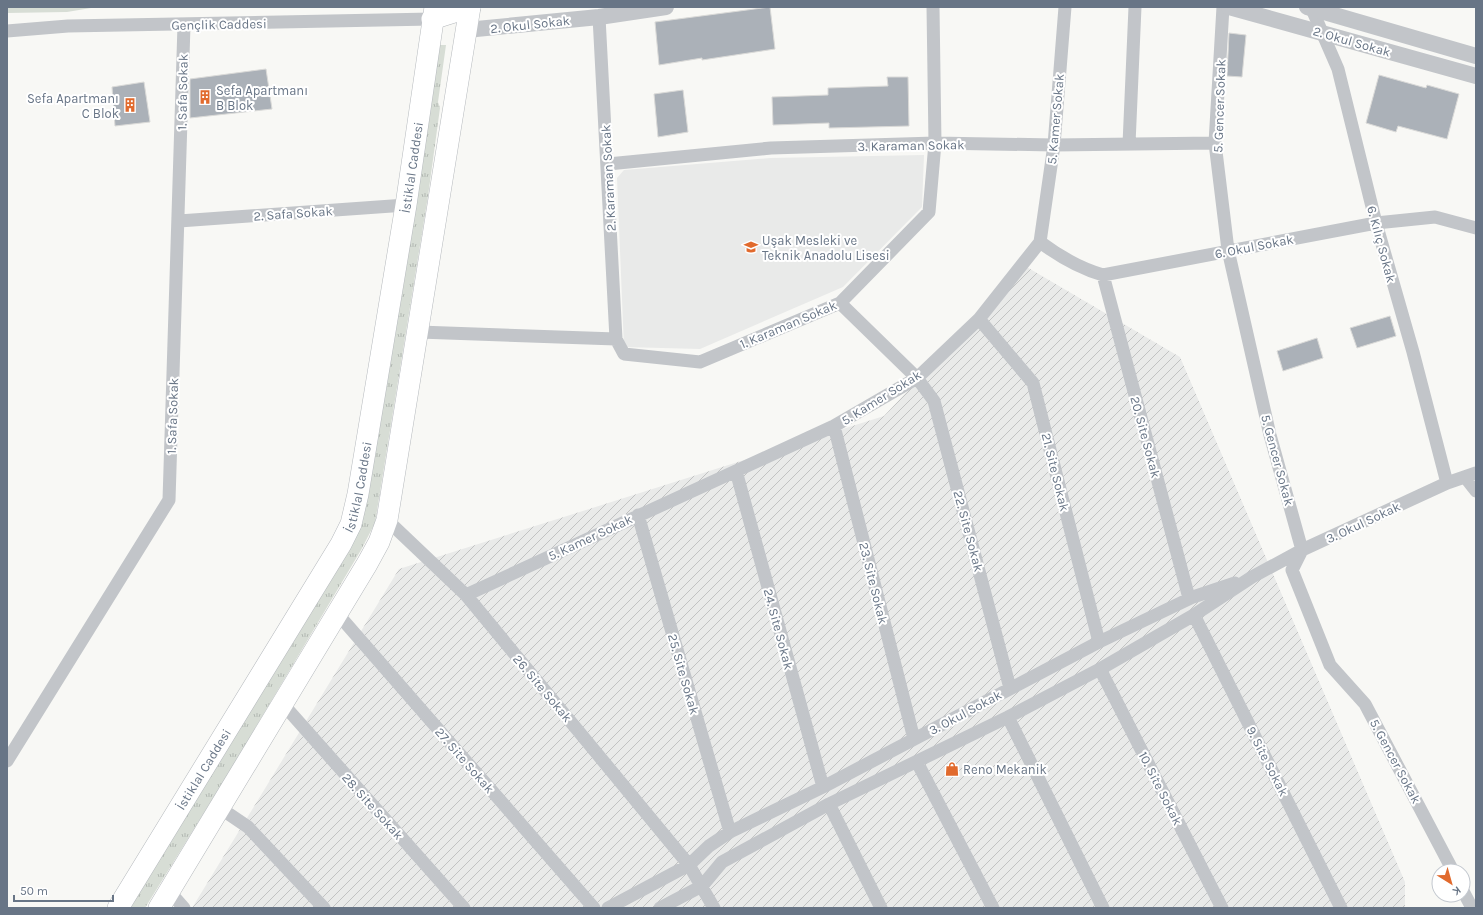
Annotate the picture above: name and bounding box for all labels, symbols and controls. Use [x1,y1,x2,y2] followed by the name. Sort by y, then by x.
[489,13,571,36] street label: 2. Okul Sokak
[171,16,267,33] street label: Gençlik Caddesi
[1311,23,1392,60] street label: 2. Okul Sokak
[174,54,191,130] street label: 1. Safa Sokak
[1210,59,1229,153] street label: 5. Gencer Sokak
[1044,73,1067,165] street label: 5. Kamer Sokak
[216,83,308,113] place label: Sefa Apartmanı B Blok
[197,89,213,105] building icon: Sefa Apartmanı B Blok
[27,91,119,121] place label: Sefa Apartmanı C Blok
[122,97,138,113] building icon: Sefa Apartmanı C Blok
[398,121,426,214] street label: İstiklal Caddesi
[598,124,619,232] street label: 2. Karaman Sokak
[857,137,965,154] street label: 3. Karaman Sokak
[253,203,333,224] street label: 2. Safa Sokak
[1364,204,1399,284] street label: 6. Kılıç Sokak
[1213,232,1295,261] street label: 6. Okul Sokak
[762,233,890,263] place label: Uşak Mesleki ve Teknik Anadolu Lisesi
[743,239,759,255] school or university icon: Uşak Mesleki ve Teknik Anadolu Lisesi
[738,297,839,352] street label: 1. Karaman Sokak
[839,367,924,428] street label: 5. Kamer Sokak
[164,378,181,454] street label: 1. Safa Sokak
[1127,395,1164,480] street label: 20. Site Sokak
[1258,413,1297,507] street label: 5. Gencer Sokak
[1039,431,1073,513] street label: 21. Site Sokak
[341,441,375,535] street label: İstiklal Caddesi
[950,489,987,573] street label: 22. Site Sokak
[1324,499,1403,546] street label: 3. Okul Sokak
[546,511,635,564] street label: 5. Kamer Sokak
[856,541,891,626] street label: 23. Site Sokak
[760,587,797,671] street label: 24. Site Sokak
[665,632,702,716] street label: 25. Site Sokak
[510,652,575,725] street label: 26. Site Sokak
[926,687,1004,738] street label: 3. Okul Sokak
[1367,716,1424,806] street label: 5. Gencer Sokak
[432,724,497,796] street label: 27. Site Sokak
[1244,724,1292,799] street label: 9. Site Sokak
[173,726,234,812] street label: İstiklal Caddesi
[1136,749,1186,828] street label: 10. Site Sokak
[944,761,960,777] shop icon: Reno Mekanik
[963,762,1047,777] place label: Reno Mekanik
[339,770,406,843] street label: 28. Site Sokak
[1431,863,1471,903] north arrow
[14,877,113,903] scale bar
[1449,883,1464,898] text: K
[20,884,48,898] text: 50 m

